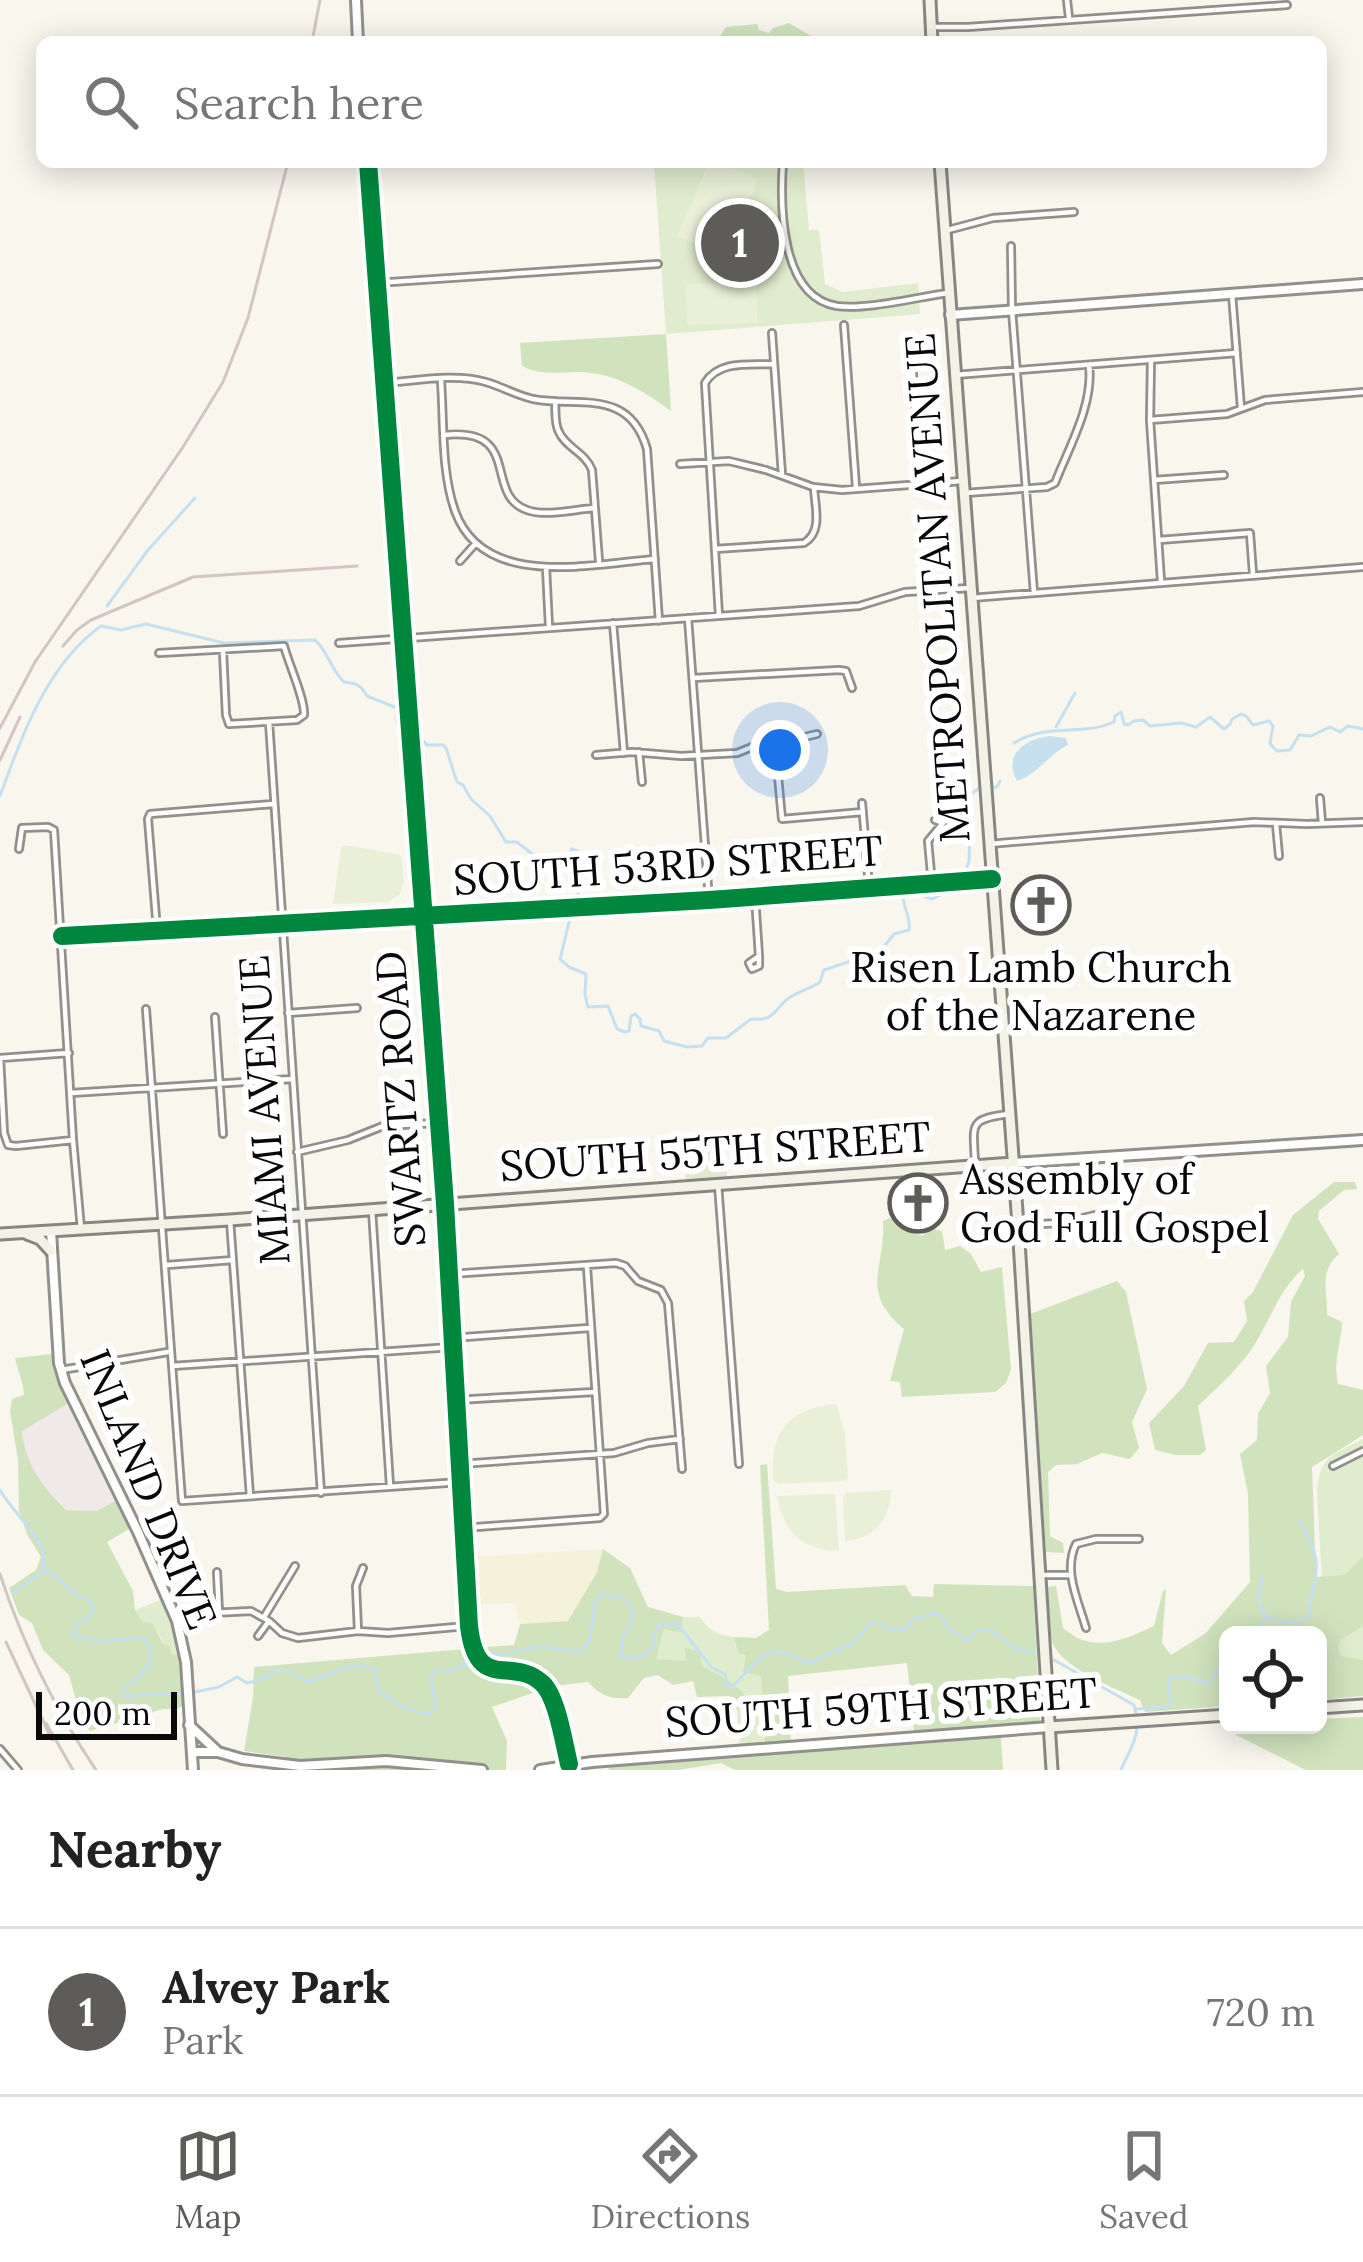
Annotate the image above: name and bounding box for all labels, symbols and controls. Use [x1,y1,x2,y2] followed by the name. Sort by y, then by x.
[36,36,1327,168] search box
[78,69,144,135] icon: search
[174,74,424,131] text: Search here
[701,198,779,288] pin: 1
[892,331,982,845] street label: METROPOLITAN AVENUE
[750,720,810,780] your location
[451,823,885,907] street label: SOUTH 53RD STREET
[1010,874,1072,936] church icon: Risen Lamb Church of the Nazarene
[850,940,1232,1042] place label: Risen Lamb Church of the Nazarene
[363,949,437,1249] street label: SWARTZ ROAD
[226,953,302,1267] street label: MIAMI AVENUE
[498,1109,932,1193] street label: SOUTH 55TH STREET
[959,1152,1270,1254] place label: Assembly of God Full Gospel
[887,1172,949,1234] church icon: Assembly of God Full Gospel
[68,1341,230,1637] street label: INLAND DRIVE
[1219,1626,1327,1734] map controls
[1219,1626,1327,1734] button: locate
[663,1665,1099,1749] street label: SOUTH 59TH STREET
[36,1686,177,1739] scale bar
[54,1692,151,1734] text: 200 m
[48,1816,221,1881] text: Nearby
[162,1958,390,2015] text: Alvey Park
[79,1987,95,2037] text: 1
[1207,1987,1315,2037] text: 720 m
[162,2015,243,2065] text: Park
[174,2123,242,2237] tab: Map
[591,2123,750,2237] tab: Directions
[1099,2123,1188,2237] tab: Saved

